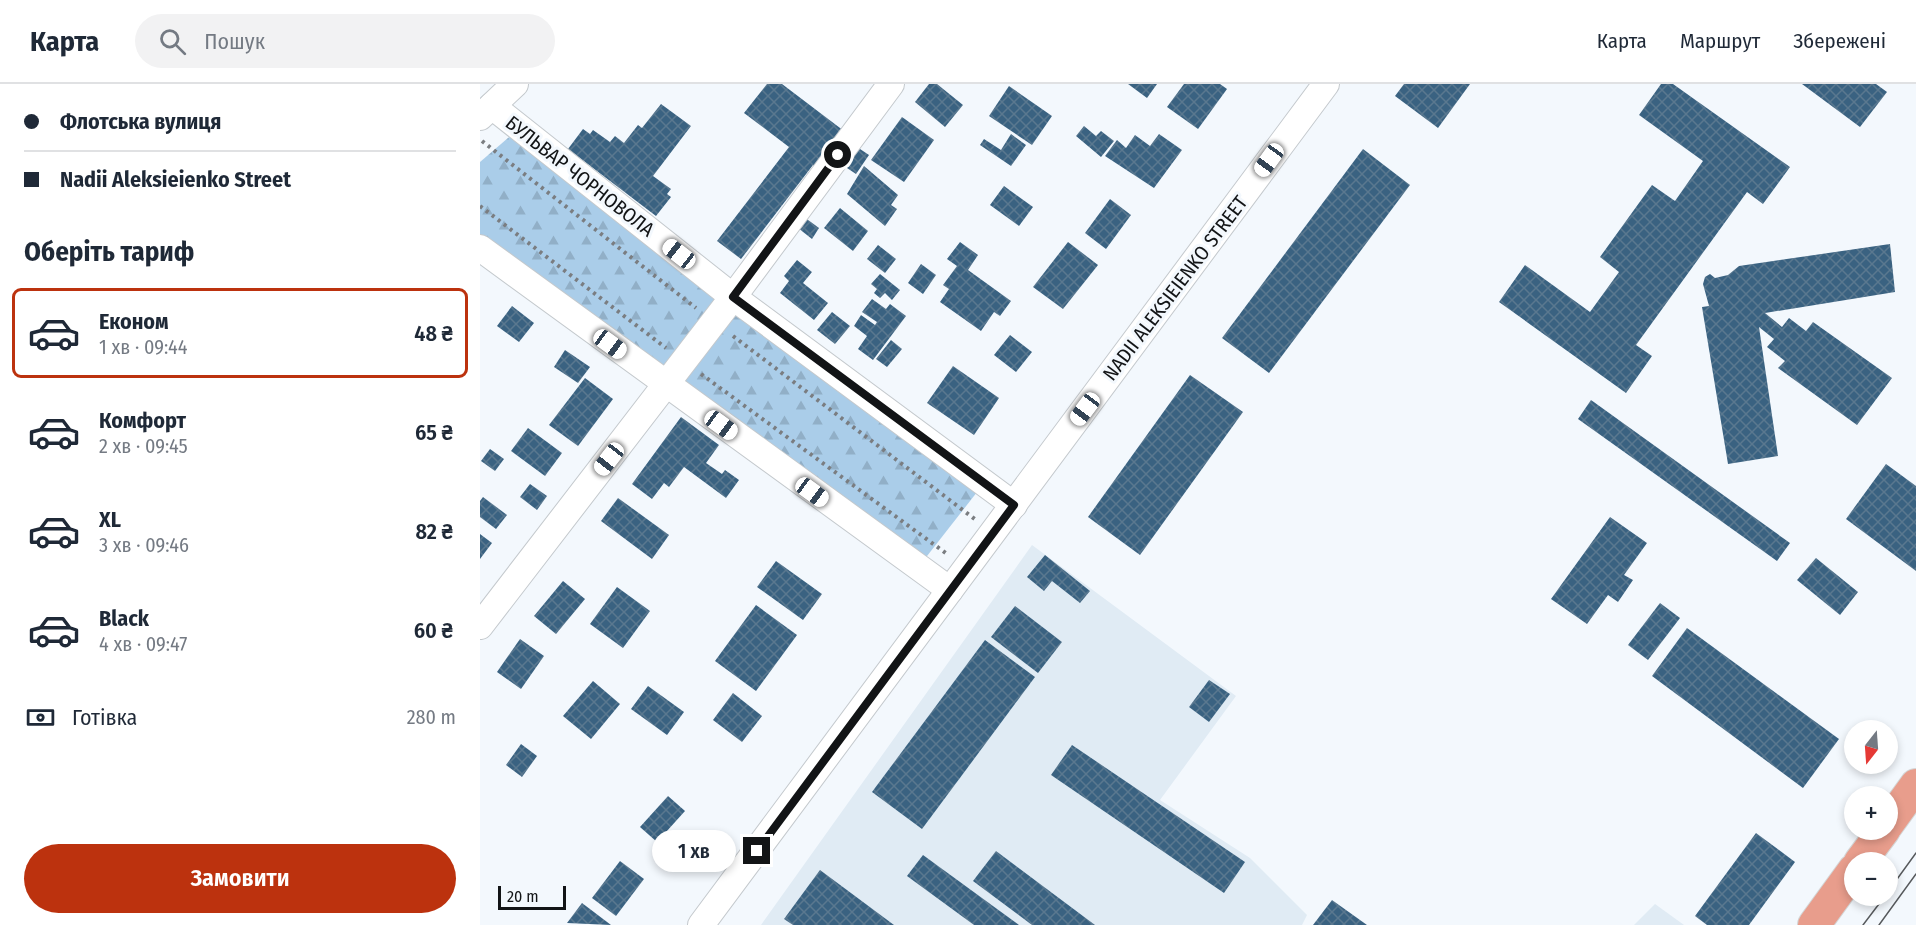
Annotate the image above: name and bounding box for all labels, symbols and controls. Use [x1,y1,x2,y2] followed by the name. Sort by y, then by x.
[135,14,555,68] search box
[30,25,99,58] text: Карта
[156,25,189,58] icon: search
[204,28,265,55] text: Пошук
[1597,28,1647,54] text: Карта
[1680,28,1760,54] text: Маршрут
[1793,28,1886,54] text: Збережені
[60,108,221,135] text: Флотська вулиця
[501,110,660,242] street label: БУЛЬВАР ЧОРНОВОЛА
[1251,140,1287,180] car
[824,141,851,168] route start
[60,166,291,193] text: Nadii Aleksieienko Street
[1098,190,1253,385] street label: NADII ALEKSIEIENKO STREET
[24,236,194,268] text: Оберіть тариф
[659,236,699,272] car
[27,306,81,360] icon: car
[99,308,169,335] text: Економ
[414,320,453,347] text: 48 ₴
[590,326,630,362] car
[99,335,187,359] text: 1 хв · 09:44
[1067,389,1103,429] car
[27,405,81,459] icon: car
[99,407,186,434] text: Комфорт
[701,407,741,443] car
[415,419,453,446] text: 65 ₴
[99,434,188,458] text: 2 хв · 09:45
[591,439,627,479] car
[792,474,832,510] car
[27,504,81,558] icon: car
[99,506,121,533] text: XL
[415,518,453,545] text: 82 ₴
[99,533,189,557] text: 3 хв · 09:46
[27,603,81,657] icon: car
[99,605,149,632] text: Black
[414,617,453,644] text: 60 ₴
[99,632,187,656] text: 4 хв · 09:47
[24,701,57,734] icon: cash
[72,704,137,731] text: Готівка
[407,705,456,729] text: 280 m
[1844,720,1898,774] north arrow
[1844,720,1898,906] map controls
[1844,786,1898,840] button: +
[652,830,736,872] callout: 1 хв
[743,837,770,864] route end
[678,839,710,863] text: 1 хв
[24,844,456,913] button: Замовити
[1844,852,1898,906] button: −
[498,883,566,910] scale bar
[507,887,538,906] text: 20 m

